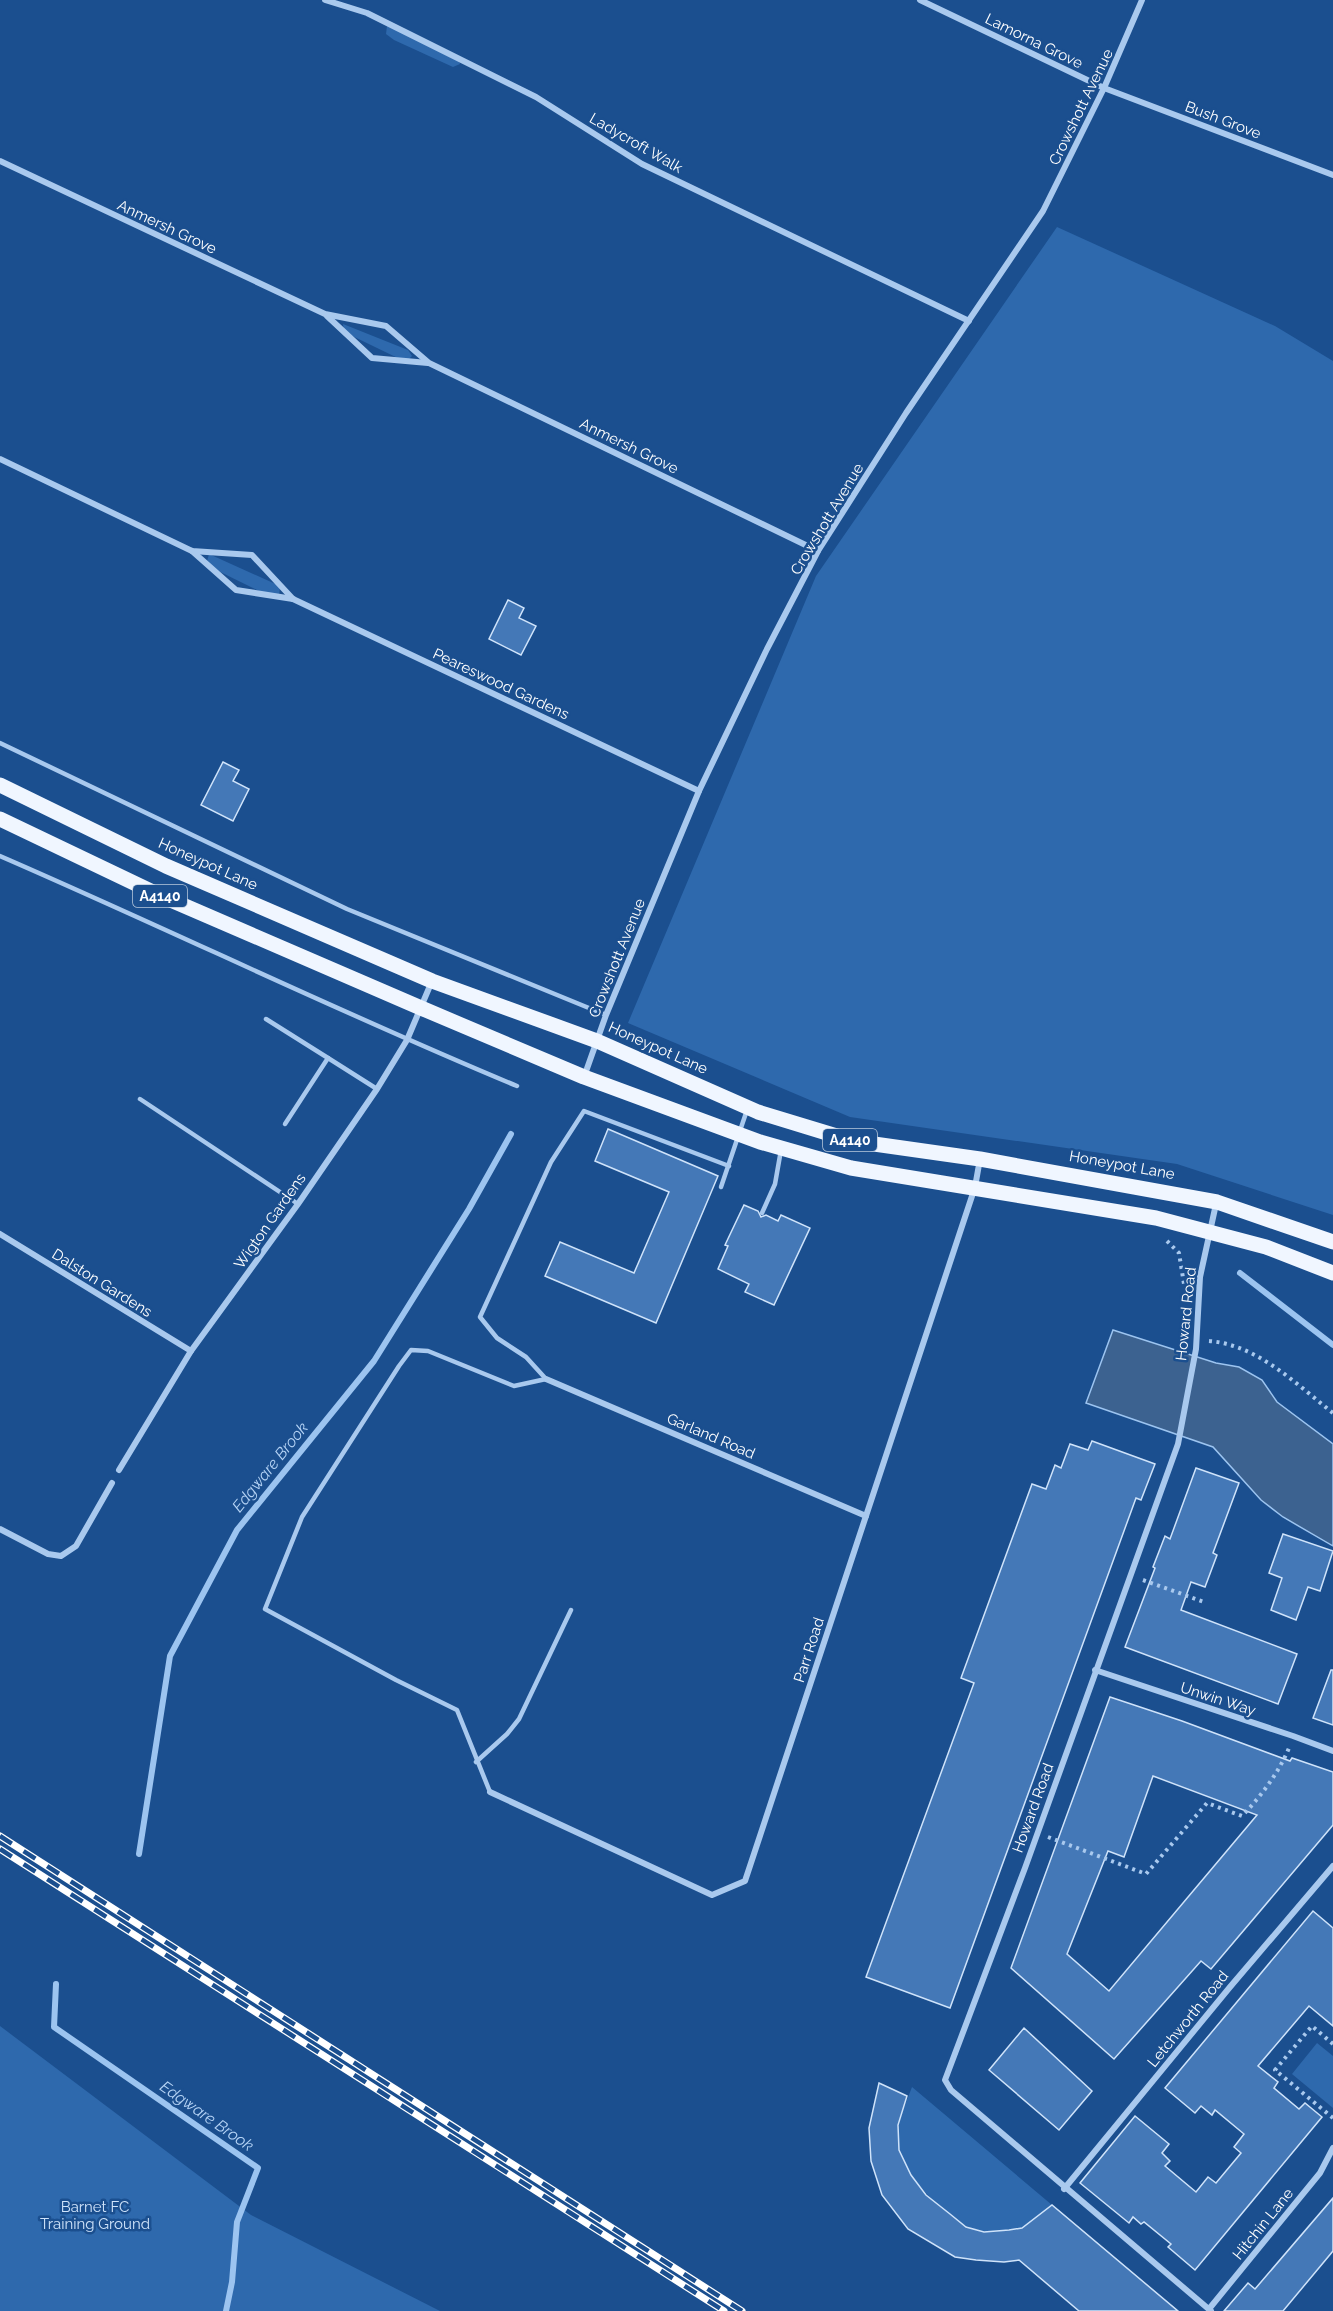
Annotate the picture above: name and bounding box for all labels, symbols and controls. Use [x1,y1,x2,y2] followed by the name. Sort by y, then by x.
[982,10,1086,73] street label: Lamorna Grove
[1045,46,1117,168] street label: Crowshott Avenue
[1183,97,1264,143] street label: Bush Grove
[586,109,686,177] street label: Ladycroft Walk
[114,196,220,258] street label: Anmersh Grove
[577,414,681,478] street label: Anmersh Grove
[787,460,867,578] street label: Crowshott Avenue
[430,645,572,723] street label: Peareswood Gardens
[156,834,261,894] street label: Honeypot Lane
[133,885,187,907] road number: A4140
[585,896,649,1020] street label: Crowshott Avenue
[606,1018,711,1078] street label: Honeypot Lane
[823,1129,877,1151] road number: A4140
[1068,1147,1176,1183] street label: Honeypot Lane
[230,1170,310,1272] street label: Wigton Gardens
[49,1245,155,1321] street label: Dalston Gardens
[1172,1266,1200,1362] street label: Howard Road
[664,1409,758,1463] street label: Garland Road
[228,1418,312,1516] water label: Edgware Brook
[790,1615,828,1685] street label: Parr Road
[1178,1678,1258,1720] street label: Unwin Way
[1008,1761,1058,1855] street label: Howard Road
[1144,1967,1232,2071] street label: Letchworth Road
[157,2077,258,2156] water label: Edgware Brook
[1229,2185,1297,2263] street label: Hitchin Lane
[40,2198,150,2233] park label: Barnet FC Training Ground

